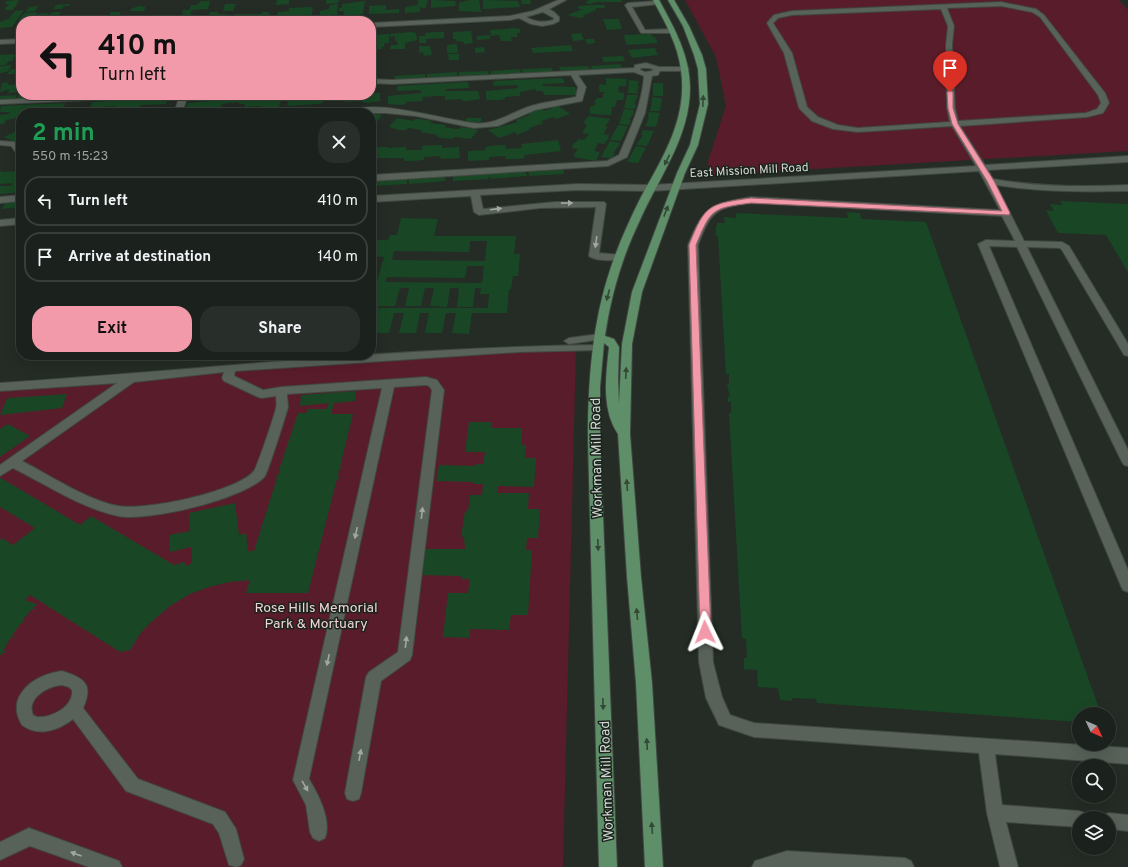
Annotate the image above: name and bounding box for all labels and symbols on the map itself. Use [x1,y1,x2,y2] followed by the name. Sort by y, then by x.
[933,51,967,92] pin
[700,94,706,107] one-way arrow
[664,155,670,166] one-way arrow
[689,160,809,182] street label: East Mission Mill Road
[561,200,574,206] one-way arrow
[664,204,670,216] one-way arrow
[490,206,502,212] one-way arrow
[593,236,599,248] one-way arrow
[605,289,611,301] one-way arrow
[623,366,629,379] one-way arrow
[588,398,607,518] street label: Workman Mill Road
[624,478,631,491] one-way arrow
[419,507,425,519] one-way arrow
[353,527,359,539] one-way arrow
[595,539,601,552] one-way arrow
[254,600,378,633] park label: Rose Hills Memorial Park & Mortuary
[634,608,640,620] one-way arrow
[684,611,726,653] position arrow
[403,636,409,648] one-way arrow
[324,654,330,666] one-way arrow
[600,698,607,710] one-way arrow
[1072,707,1116,751] north arrow
[597,720,618,842] street label: Workman Mill Road
[644,737,650,750] one-way arrow
[357,749,363,761] one-way arrow
[301,780,308,792] one-way arrow
[649,822,656,834] one-way arrow
[70,850,82,856] one-way arrow

